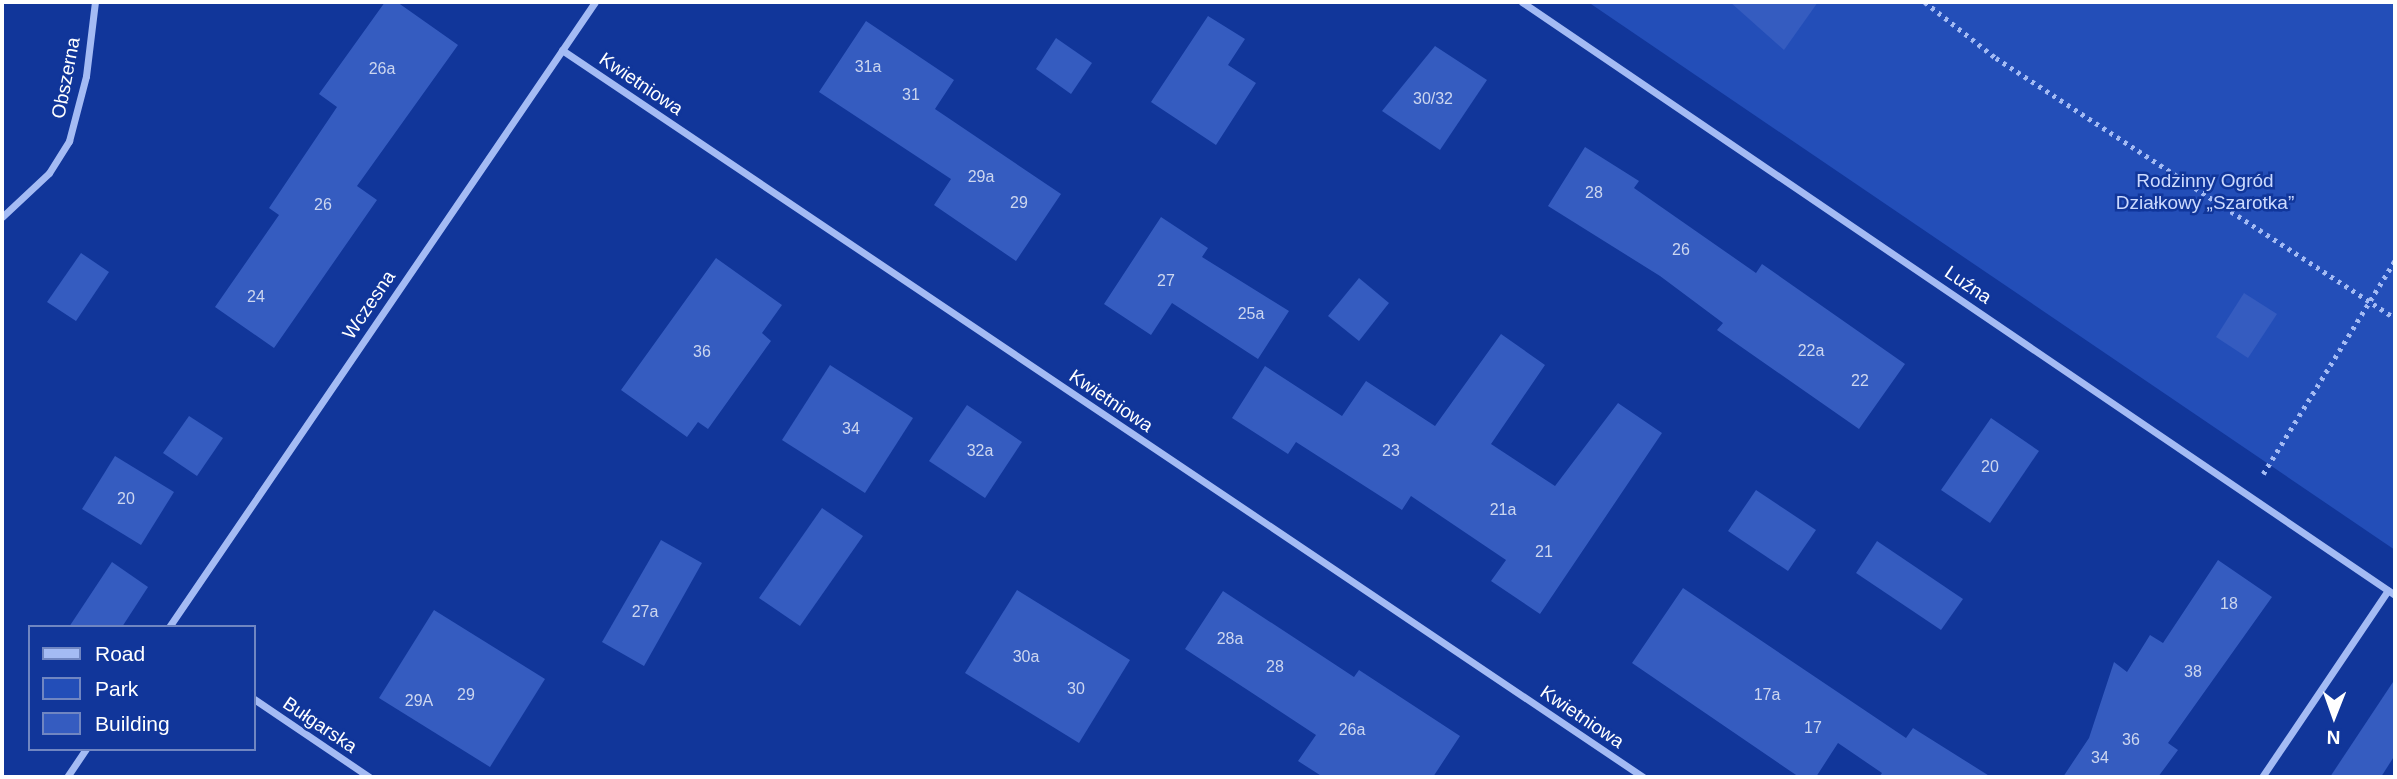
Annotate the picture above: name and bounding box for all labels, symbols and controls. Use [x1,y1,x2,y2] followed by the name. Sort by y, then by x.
[47,35,85,121] street label: Obszerna
[595,48,687,120] street label: Kwietniowa
[855,57,881,77] house number: 31a
[369,59,395,79] house number: 26a
[902,85,920,105] house number: 31
[1413,89,1453,109] house number: 30/32
[968,167,994,187] house number: 29a
[2116,170,2294,214] park label: Rodzinny Ogród Działkowy „Szarotka”
[1585,183,1603,203] house number: 28
[1010,193,1028,213] house number: 29
[314,195,332,215] house number: 26
[1672,240,1690,260] house number: 26
[1940,261,1996,309] street label: Luźna
[338,266,400,344] street label: Wczesna
[1157,271,1175,291] house number: 27
[247,287,265,307] house number: 24
[1238,304,1264,324] house number: 25a
[1798,341,1824,361] house number: 22a
[693,342,711,362] house number: 36
[1065,365,1157,437] street label: Kwietniowa
[1851,371,1869,391] house number: 22
[842,419,860,439] house number: 34
[967,441,993,461] house number: 32a
[1382,441,1400,461] house number: 23
[1981,457,1999,477] house number: 20
[117,489,135,509] house number: 20
[1490,500,1516,520] house number: 21a
[1535,542,1553,562] house number: 21
[2220,594,2238,614] house number: 18
[632,602,658,622] house number: 27a
[28,625,256,751] legend
[1217,629,1243,649] house number: 28a
[95,642,145,665] text: Road
[1013,647,1039,667] house number: 30a
[1266,657,1284,677] house number: 28
[2184,662,2202,682] house number: 38
[95,677,138,700] text: Park
[1067,679,1085,699] house number: 30
[1536,681,1628,753] street label: Kwietniowa
[2299,681,2369,751] north arrow
[457,685,475,705] house number: 29
[1754,685,1780,705] house number: 17a
[405,691,433,711] house number: 29A
[279,692,361,758] street label: Bułgarska
[95,712,170,735] text: Building
[1804,718,1822,738] house number: 17
[1339,720,1365,740] house number: 26a
[2327,727,2341,748] text: N
[2122,730,2140,750] house number: 36
[2091,748,2109,768] house number: 34

